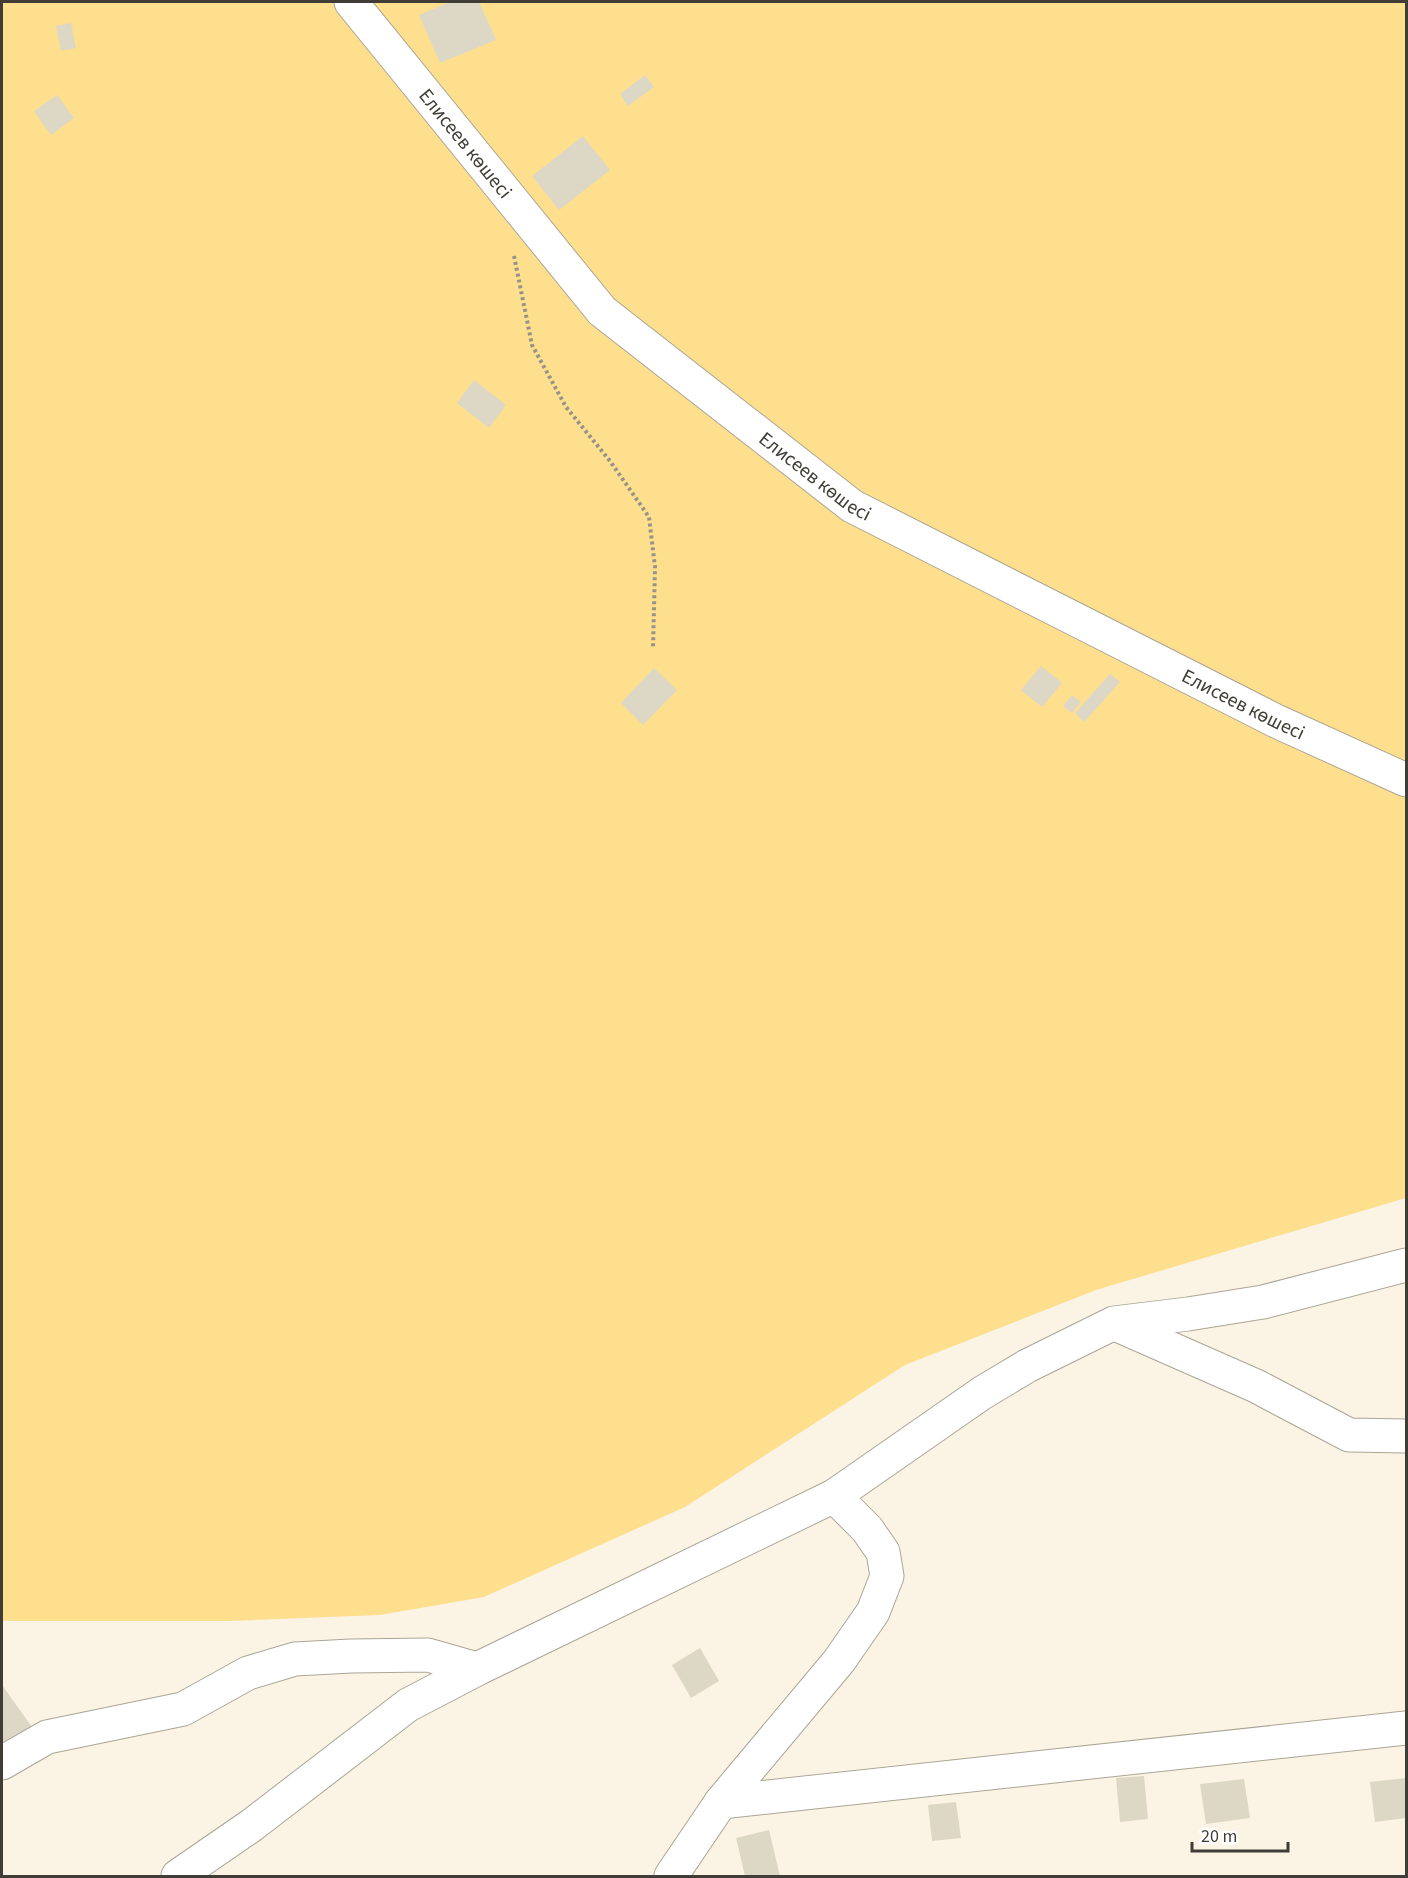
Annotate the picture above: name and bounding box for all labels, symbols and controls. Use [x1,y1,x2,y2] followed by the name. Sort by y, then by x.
[412,83,518,205] street label: Елисеев көшесі
[753,425,876,528] street label: Елисеев көшесі
[1177,662,1309,747] street label: Елисеев көшесі
[1192,1815,1288,1853] scale bar
[1201,1824,1237,1849] text: 20 m

